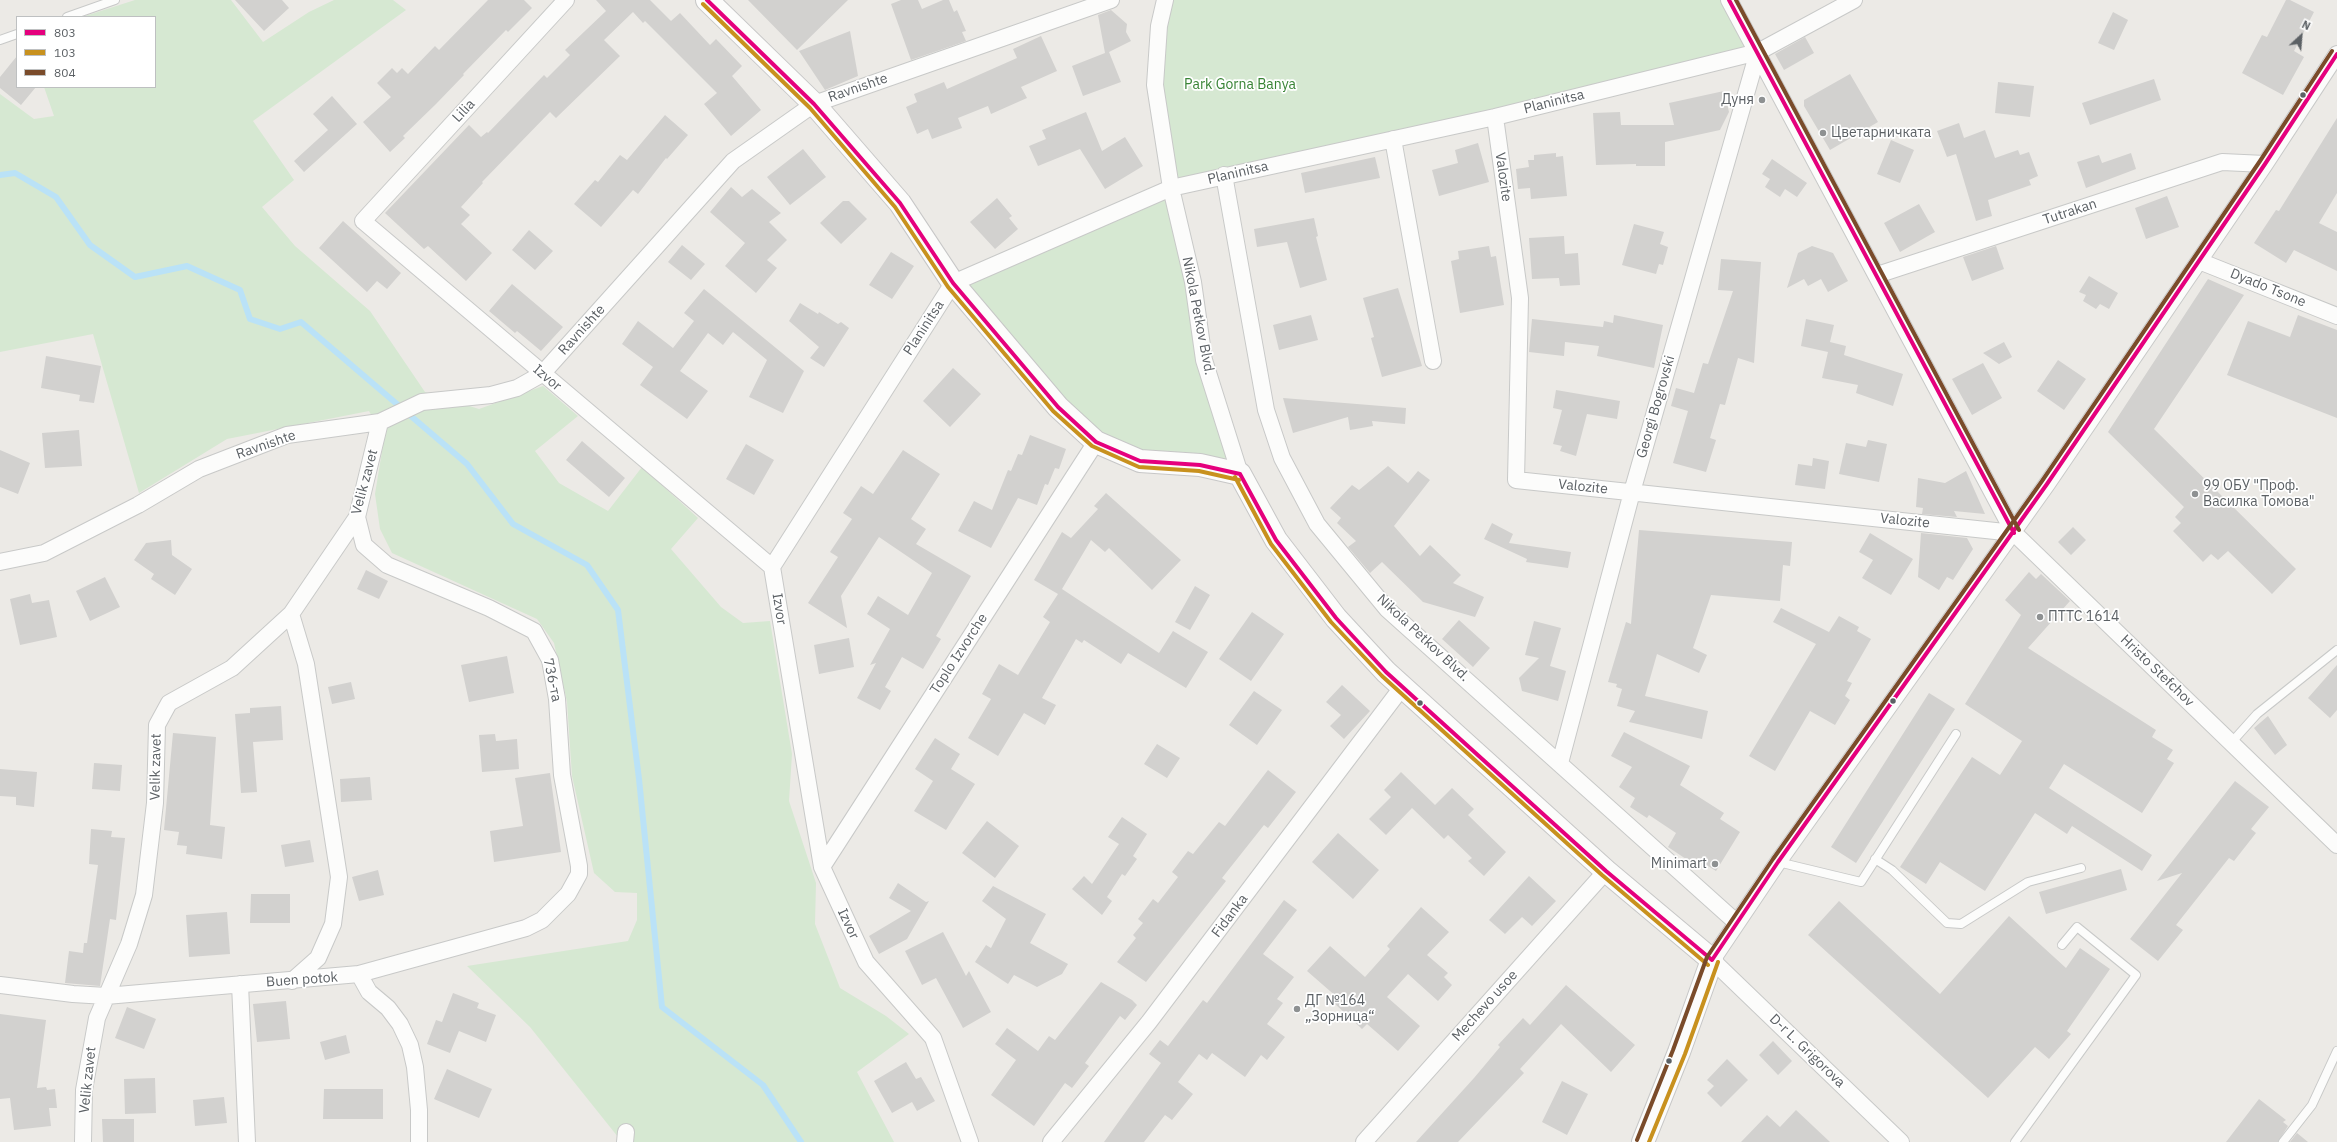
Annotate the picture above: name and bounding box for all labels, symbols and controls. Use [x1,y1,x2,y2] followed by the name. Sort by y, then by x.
[16,16,156,88] legend
[2281,16,2321,56] north arrow
[2300,17,2313,33] text: N
[54,25,76,40] text: 803
[54,45,76,60] text: 103
[54,65,76,80] text: 804
[826,70,890,106] street label: Ravnishte
[1184,77,1296,93] park label: Park Gorna Banya
[1522,86,1586,118] street label: Planinitsa
[2298,90,2308,100] unlabelled marker
[1721,92,1754,108] place label: Дуня
[1757,95,1767,105] marker: Дуня
[449,96,479,126] street label: Lilia
[1831,125,1931,141] place label: Цветарничката
[1818,128,1828,138] marker: Цветарничката
[1491,151,1515,203] street label: Valozite
[1206,158,1270,188] street label: Planinitsa
[2041,195,2099,229] street label: Tutrakan
[1178,255,1218,377] street label: Nikola Petkov Blvd.
[2228,265,2308,311] street label: Dyado Tsone
[900,297,948,359] street label: Planinitsa
[555,301,609,359] street label: Ravnishte
[1633,354,1679,460] street label: Georgi Bogrovski
[529,361,565,395] street label: Izvor
[234,427,298,463] street label: Ravnishte
[348,447,382,517] street label: Velik zavet
[1557,476,1609,498] street label: Valozite
[2203,478,2315,510] place label: 99 ОБУ "Проф. Василка Томова"
[2190,489,2200,499] marker: 99 ОБУ "Проф. Василка Томова"
[1879,510,1931,532] street label: Valozite
[1373,591,1473,685] street label: Nikola Petkov Blvd.
[768,592,790,626] street label: Izvor
[2048,609,2119,625] place label: ПТТС 1614
[927,611,991,697] street label: Toplo Izvorche
[2035,612,2045,622] marker: ПТТС 1614
[2117,632,2197,710] street label: Hristo Stefchov
[539,657,565,703] street label: 736-та
[1888,696,1898,706] unlabelled marker
[1415,698,1425,708] unlabelled marker
[147,733,165,801] street label: Velik zavet
[1651,856,1707,872] place label: Minimart
[1710,859,1720,869] marker: Minimart
[1208,891,1252,941] street label: Fidanka
[834,906,862,942] street label: Izvor
[1449,967,1521,1045] street label: Mechevo usoe
[265,969,339,991] street label: Buen potok
[1305,993,1375,1026] place label: ДГ №164 „Зорница“
[1292,1004,1302,1014] marker: ДГ №164 „Зорница“
[1766,1011,1848,1091] street label: D-r L. Grigorova
[76,1046,100,1114] street label: Velik zavet
[1664,1056,1674,1066] unlabelled marker

